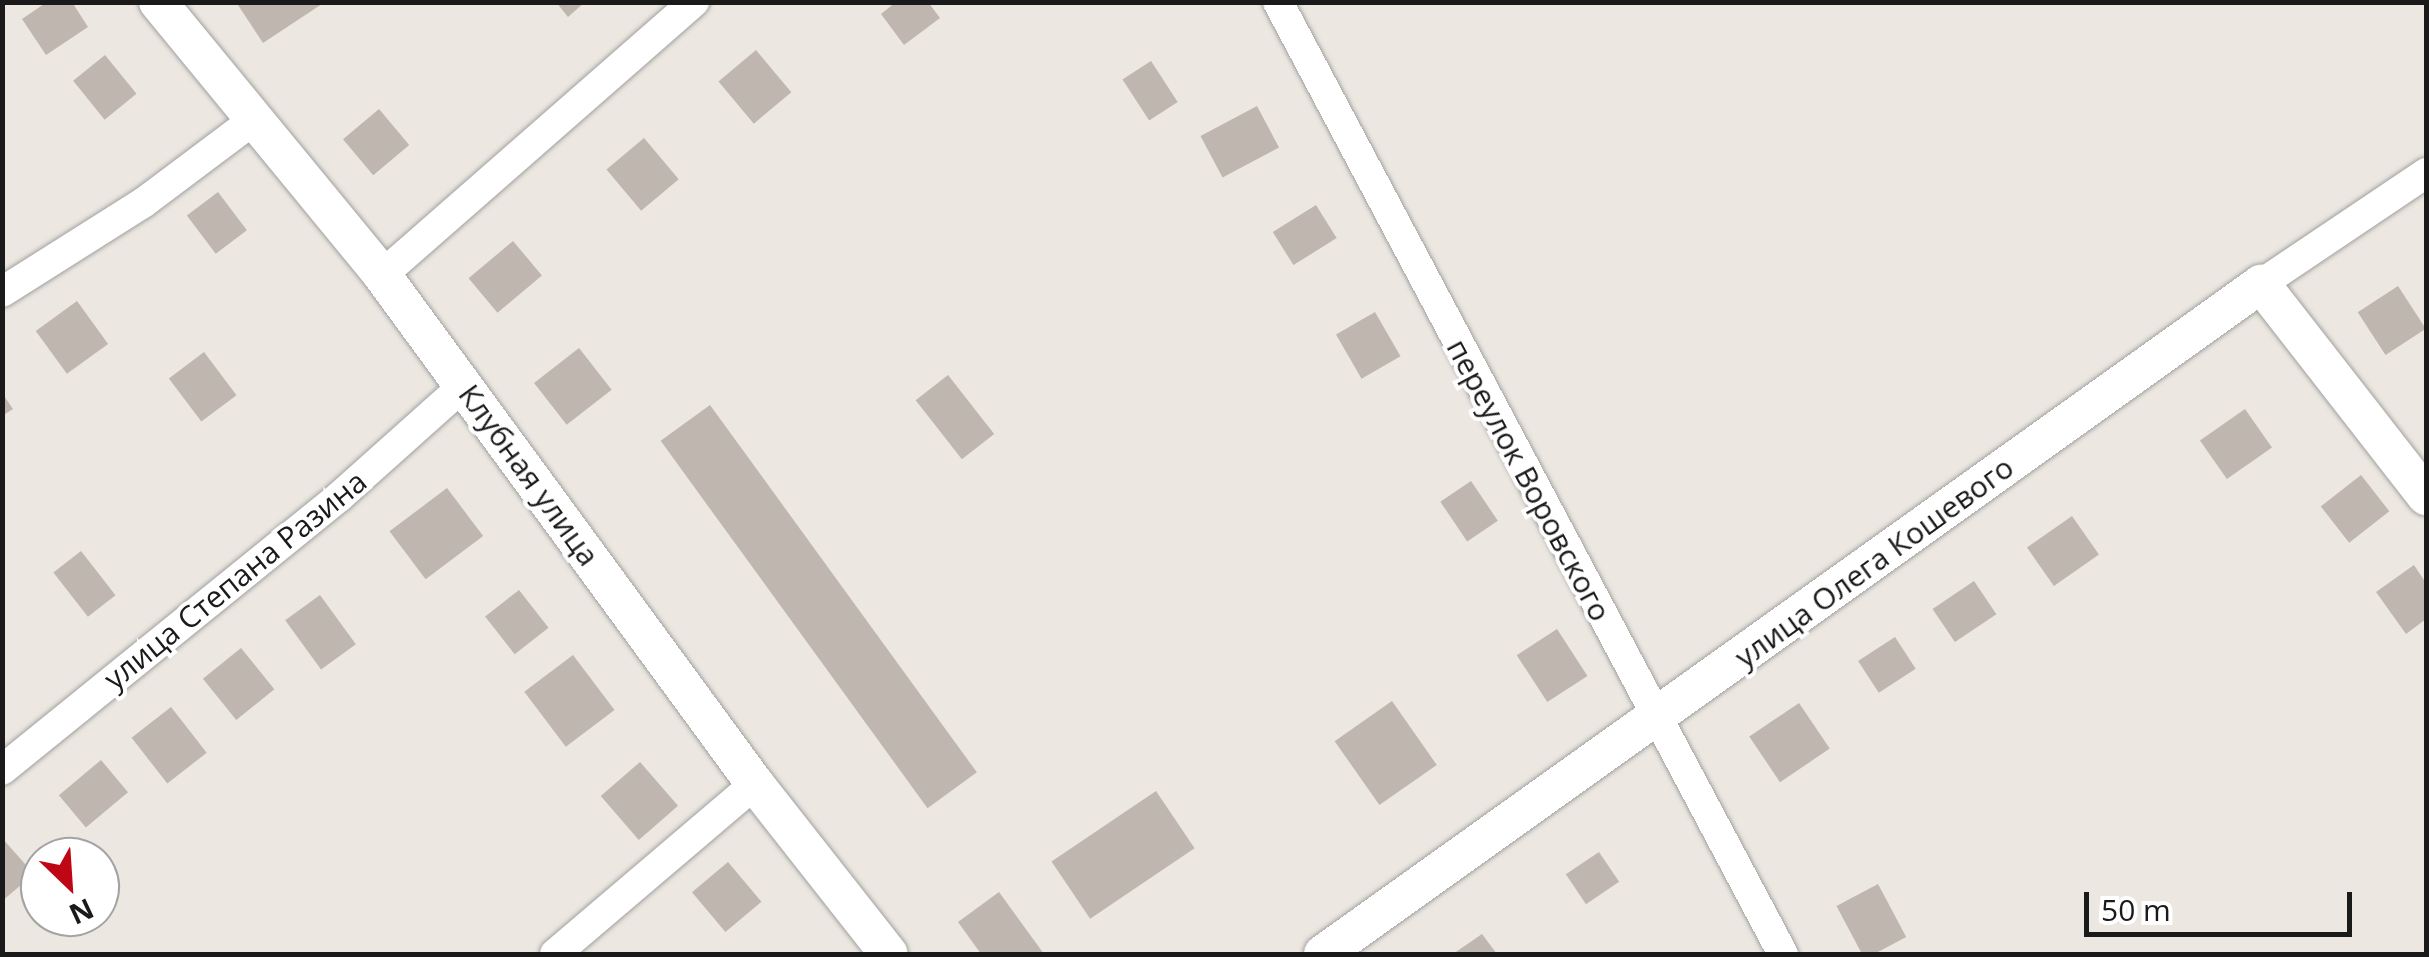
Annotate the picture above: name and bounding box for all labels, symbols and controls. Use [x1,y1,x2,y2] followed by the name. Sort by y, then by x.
[1439,333,1619,627] street label: переулок Воровского
[451,377,607,573] street label: Клубная улица
[1728,449,2020,675] street label: улица Олега Кошевого
[97,463,373,697] street label: улица Степана Разина
[20,837,120,937] north arrow
[2089,872,2356,934] scale bar
[2101,889,2171,930] text: 50 m
[63,890,100,934] text: N

